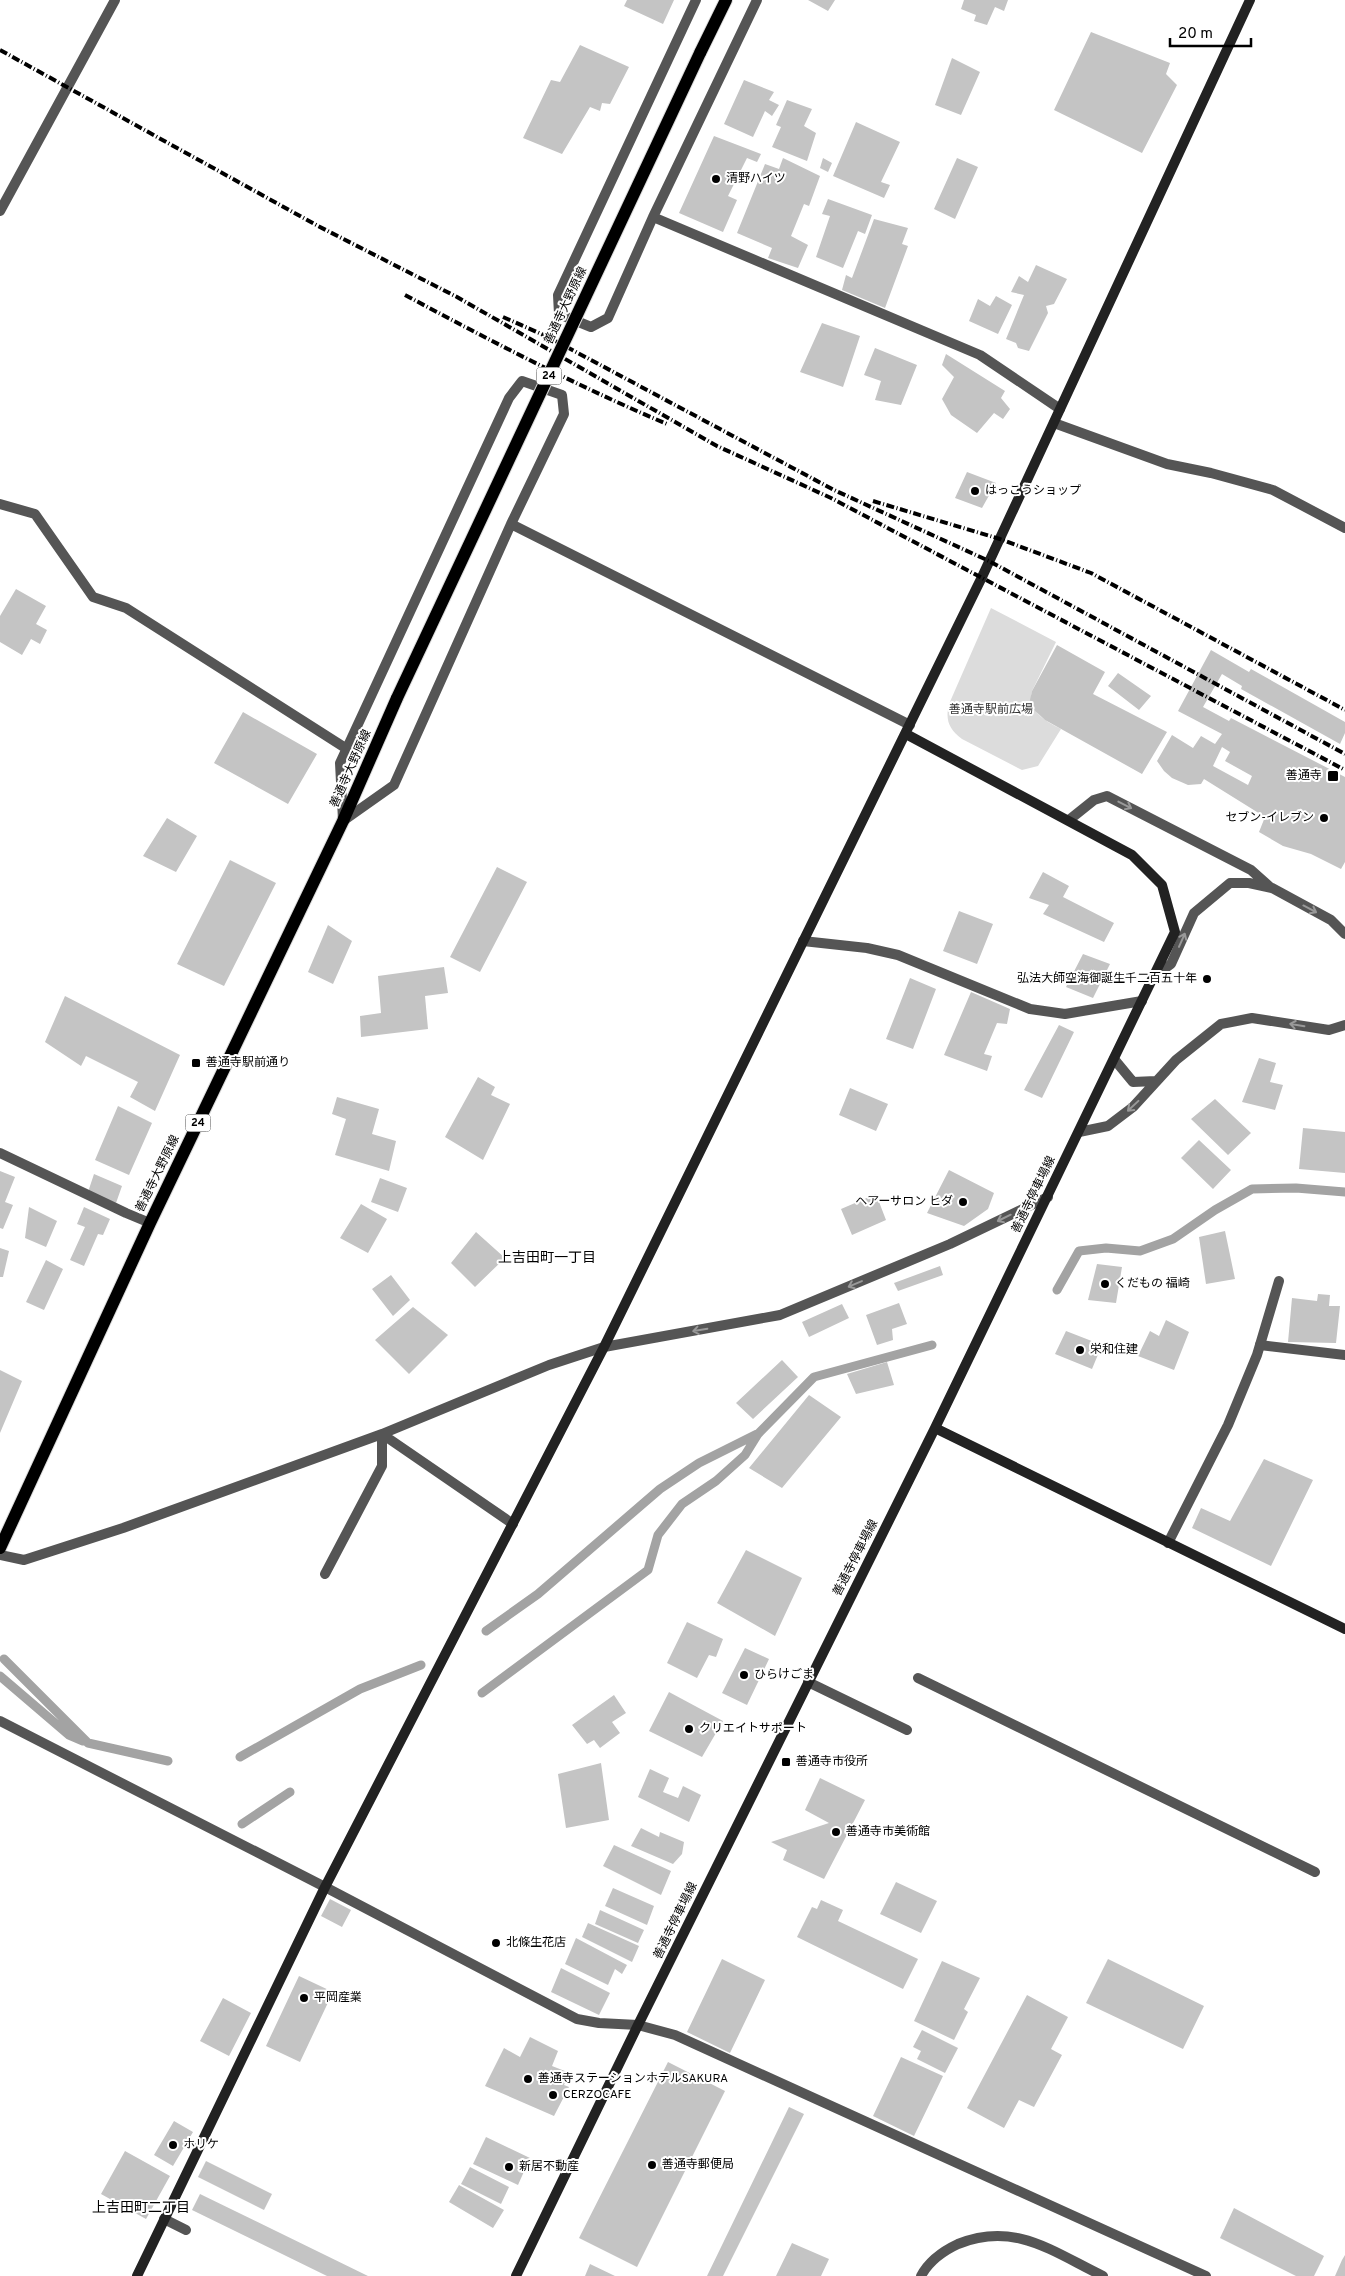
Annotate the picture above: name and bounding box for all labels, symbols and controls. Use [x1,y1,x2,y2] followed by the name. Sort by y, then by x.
[1170,15,1251,47] scale bar
[1178,25,1213,44] text: 20 m
[726,171,786,187] place label: 清野ハイツ
[710,173,722,185] marker: 清野ハイツ
[541,265,591,347] street label: 善通寺大野原線
[536,368,562,384] road number: 24
[985,483,1081,499] place label: はっこうショップ
[969,485,981,497] marker: はっこうショップ
[949,702,1033,718] park label: 善通寺駅前広場
[327,727,375,811] street label: 善通寺大野原線
[1286,768,1322,784] place label: 善通寺
[1326,769,1340,783] marker: 善通寺
[1117,800,1132,810] one-way arrow
[1225,810,1314,826] place label: セブン-イレブン
[1318,812,1330,824] marker: セブン-イレブン
[1302,904,1317,914] one-way arrow
[1177,933,1187,948] one-way arrow
[1017,971,1197,987] place label: 弘法大師空海御誕生千二百五十年
[1201,973,1213,985] marker: 弘法大師空海御誕生千二百五十年
[1290,1020,1306,1030] one-way arrow
[206,1055,290,1071] place label: 善通寺駅前通り
[190,1057,202,1069] marker: 善通寺駅前通り
[1127,1100,1140,1112] one-way arrow
[186,1114,210,1132] road number: 24
[132,1133,184,1215] street label: 善通寺大野原線
[1008,1154,1060,1236] street label: 善通寺停車場線
[855,1194,953,1210] place label: ヘアーサロン ヒダ
[957,1196,969,1208] marker: ヘアーサロン ヒダ
[997,1214,1012,1223] one-way arrow
[498,1250,596,1267] district label: 上吉田町一丁目
[1115,1276,1190,1292] place label: くだもの 福崎
[1099,1278,1111,1290] marker: くだもの 福崎
[848,1279,863,1289] one-way arrow
[693,1325,709,1335] one-way arrow
[1090,1342,1138,1358] place label: 栄和住建
[1074,1344,1086,1356] marker: 栄和住建
[830,1517,882,1599] street label: 善通寺停車場線
[754,1667,814,1683] place label: ひらけごま
[738,1669,750,1681] marker: ひらけごま
[699,1721,807,1737] place label: クリエイトサポート
[683,1723,695,1735] marker: クリエイトサポート
[796,1754,868,1770] place label: 善通寺市役所
[780,1756,792,1768] marker: 善通寺市役所
[846,1824,930,1840] place label: 善通寺市美術館
[830,1826,842,1838] marker: 善通寺市美術館
[650,1880,702,1962] street label: 善通寺停車場線
[506,1935,566,1951] place label: 北條生花店
[490,1937,502,1949] marker: 北條生花店
[314,1990,362,2006] place label: 平岡産業
[298,1992,310,2004] marker: 平岡産業
[538,2071,728,2087] place label: 善通寺ステーションホテルSAKURA
[522,2073,534,2085] marker: 善通寺ステーションホテルSAKURA
[563,2087,632,2103] place label: CERZOCAFE
[547,2089,559,2101] marker: CERZOCAFE
[183,2137,219,2153] place label: ホリケ
[167,2139,179,2151] marker: ホリケ
[662,2157,734,2173] place label: 善通寺郵便局
[519,2159,579,2175] place label: 新居不動産
[646,2159,658,2171] marker: 善通寺郵便局
[503,2161,515,2173] marker: 新居不動産
[92,2200,190,2217] district label: 上吉田町二丁目

